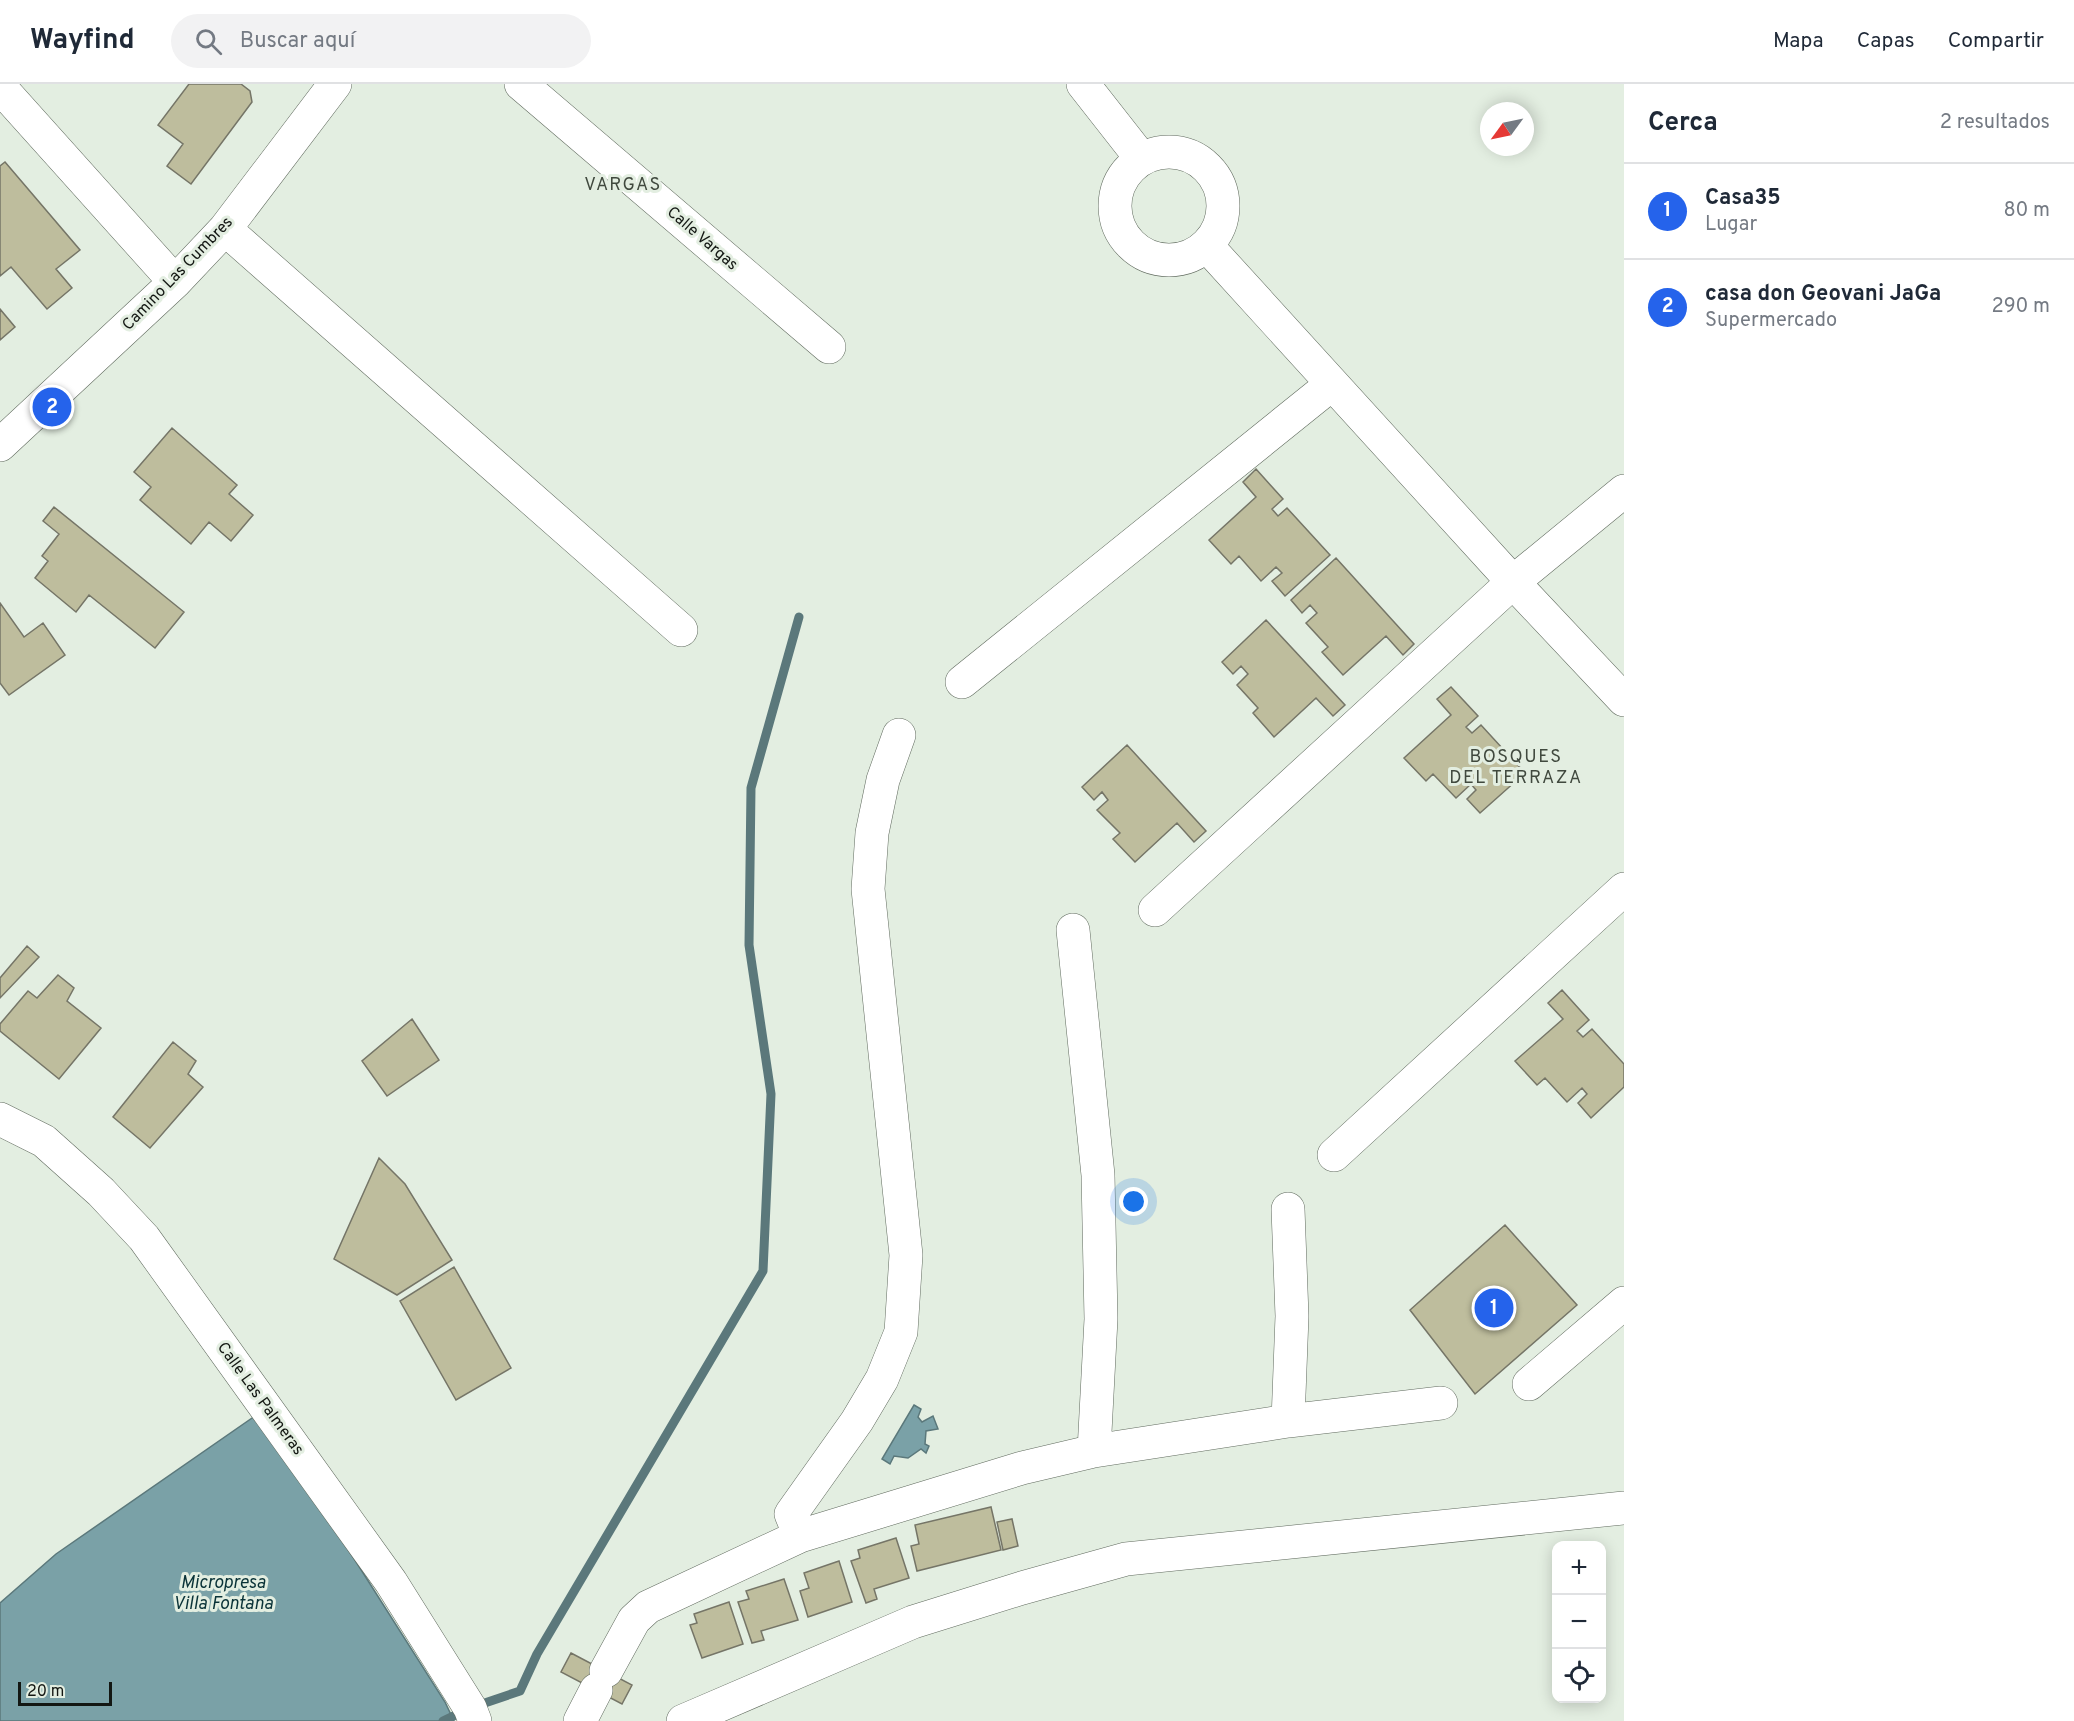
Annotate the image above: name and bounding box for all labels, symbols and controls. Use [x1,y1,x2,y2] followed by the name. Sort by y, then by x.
[171,14,591,68] search box
[30,23,135,59] text: Wayfind
[192,25,225,58] icon: search
[240,28,355,55] text: Buscar aquí
[1773,28,1824,55] text: Mapa
[1857,28,1915,55] text: Capas
[1948,28,2044,55] text: Compartir
[1480,102,1534,156] north arrow
[1648,107,1718,140] text: Cerca
[1940,110,2050,136] text: 2 resultados
[584,174,662,197] district label: VARGAS
[1705,185,1781,212] text: Casa35
[1664,198,1672,224] text: 1
[2004,198,2050,224] text: 80 m
[662,203,742,275] street label: Calle Vargas
[1705,212,1757,238] text: Lugar
[118,213,238,335] street label: Camino Las Cumbres
[1705,281,1941,308] text: casa don Geovani JaGa
[1661,294,1674,320] text: 2
[1992,294,2050,320] text: 290 m
[1705,308,1837,334] text: Supermercado
[32,384,72,430] pin: 2
[1449,746,1583,790] district label: BOSQUES DEL TERRAZA
[1119,1187,1148,1216] your location
[1474,1286,1514,1330] pin: 1
[212,1339,308,1459] street label: Calle Las Palmeras
[1552,1541,1606,1703] map controls
[1552,1541,1606,1595] button: +
[173,1572,274,1616] water label: Micropresa Villa Fontana
[1552,1595,1606,1649] button: −
[1552,1649,1606,1703] button: locate
[18,1679,112,1706] scale bar
[27,1682,64,1702] text: 20 m

